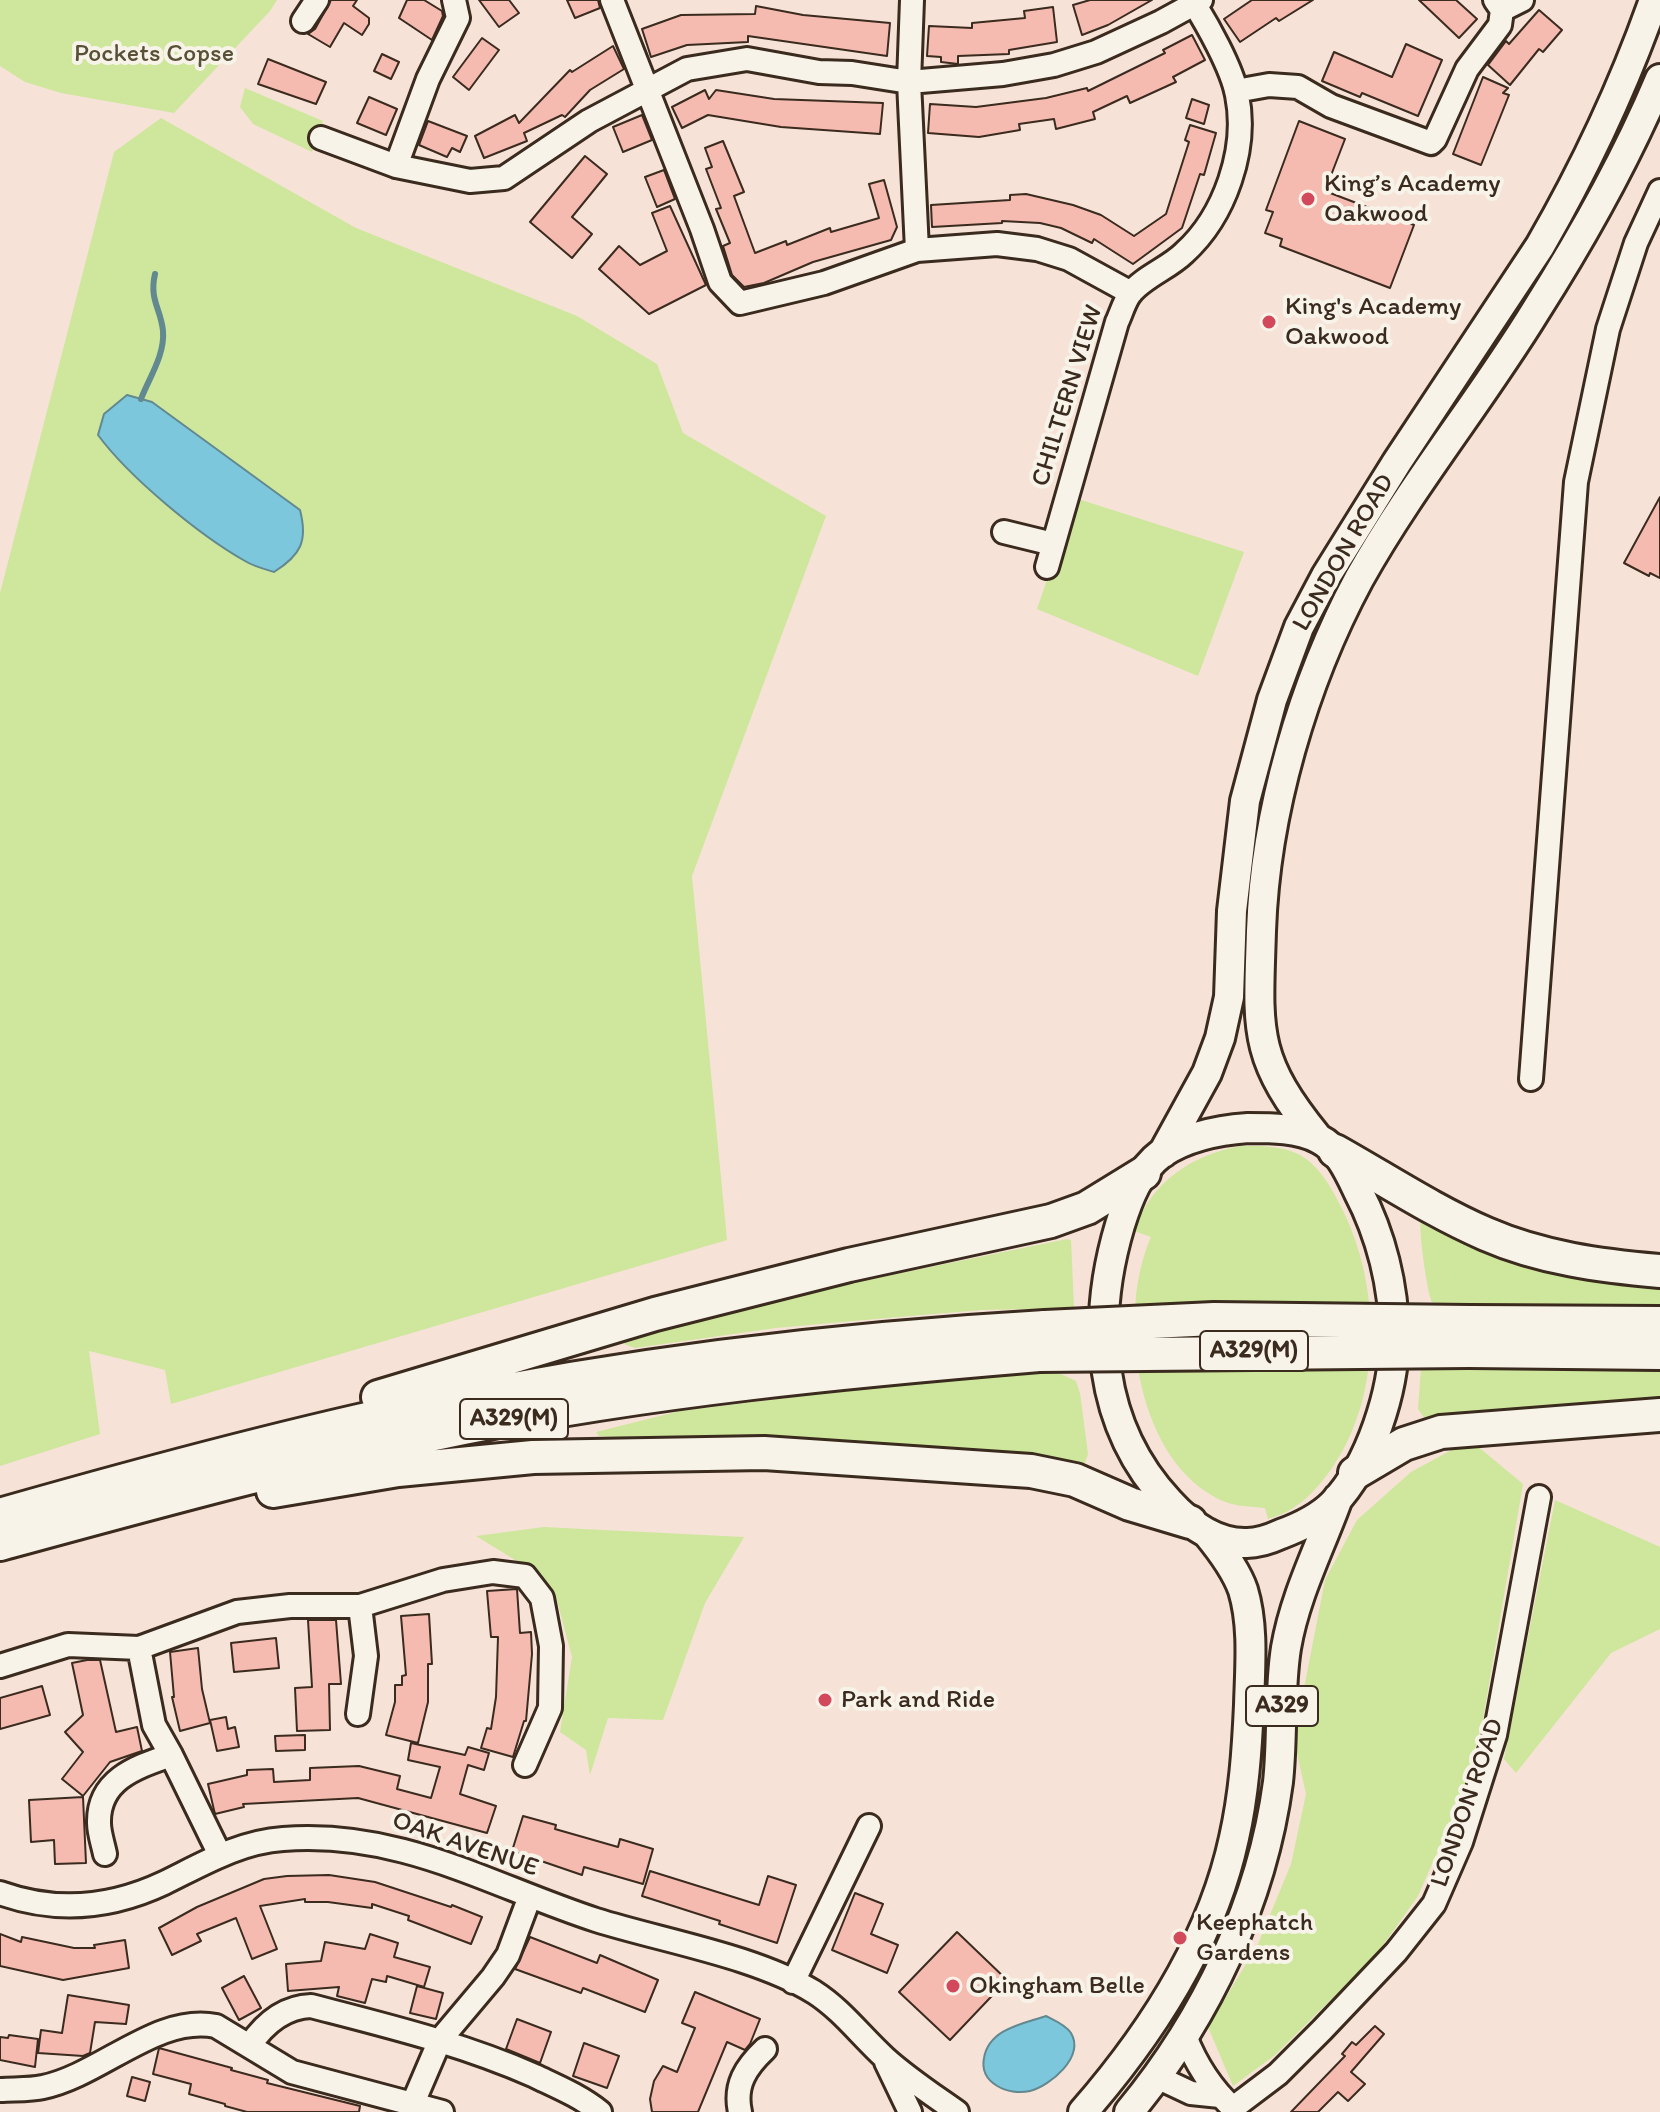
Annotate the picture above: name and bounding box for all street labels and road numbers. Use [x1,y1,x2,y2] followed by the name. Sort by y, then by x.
[1026,302,1110,490] street label: CHILTERN VIEW
[1286,469,1402,637] street label: LONDON ROAD
[1200,1331,1308,1371] road number: A329(M)
[460,1399,568,1439] road number: A329(M)
[1246,1686,1318,1726] road number: A329
[1425,1715,1511,1891] street label: LONDON ROAD
[388,1805,542,1885] street label: OAK AVENUE

